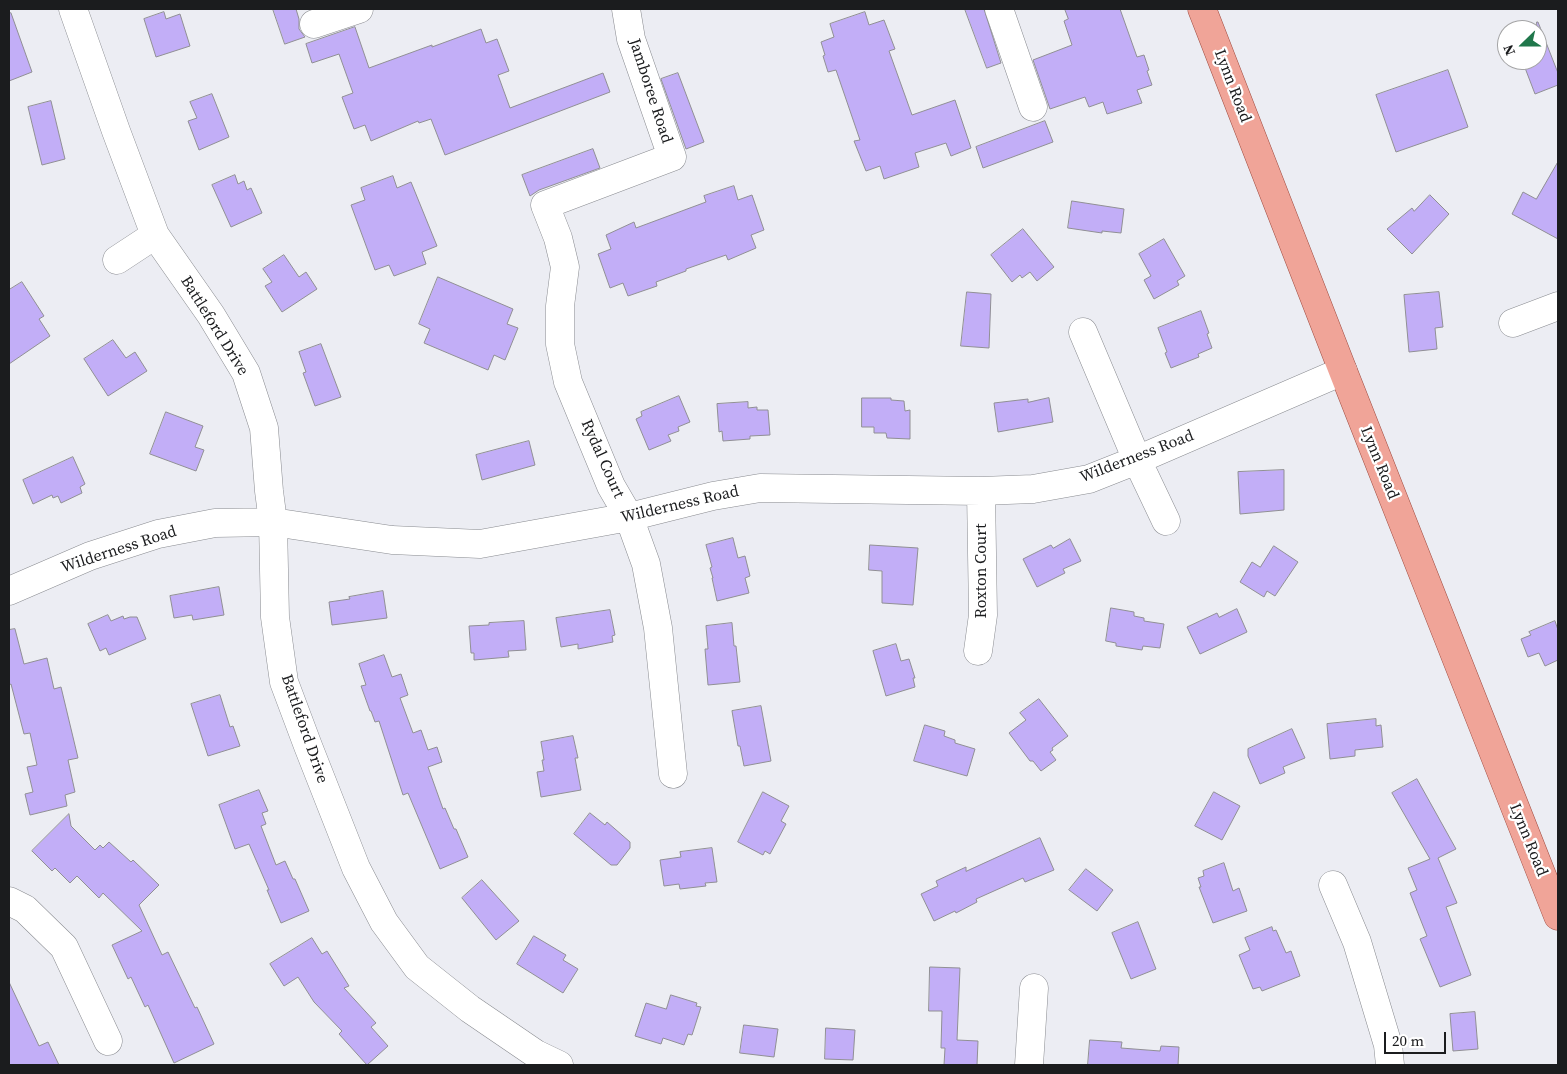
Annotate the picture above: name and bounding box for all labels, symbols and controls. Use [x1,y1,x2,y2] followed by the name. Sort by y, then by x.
[1497,20,1547,70] north arrow
[624,36,676,146] street label: Jamboree Road
[1498,42,1520,59] text: N
[1209,47,1255,125] street label: Lynn Road
[176,273,252,379] street label: Battleford Drive
[576,417,628,501] street label: Rydal Court
[1356,424,1402,502] street label: Lynn Road
[1077,426,1197,488] street label: Wilderness Road
[619,482,741,528] street label: Wilderness Road
[59,522,179,578] street label: Wilderness Road
[972,524,992,618] street label: Roxton Court
[276,672,332,786] street label: Battleford Drive
[1505,801,1551,879] street label: Lynn Road
[1387,1022,1450,1054] scale bar
[1392,1030,1424,1051] text: 20 m

